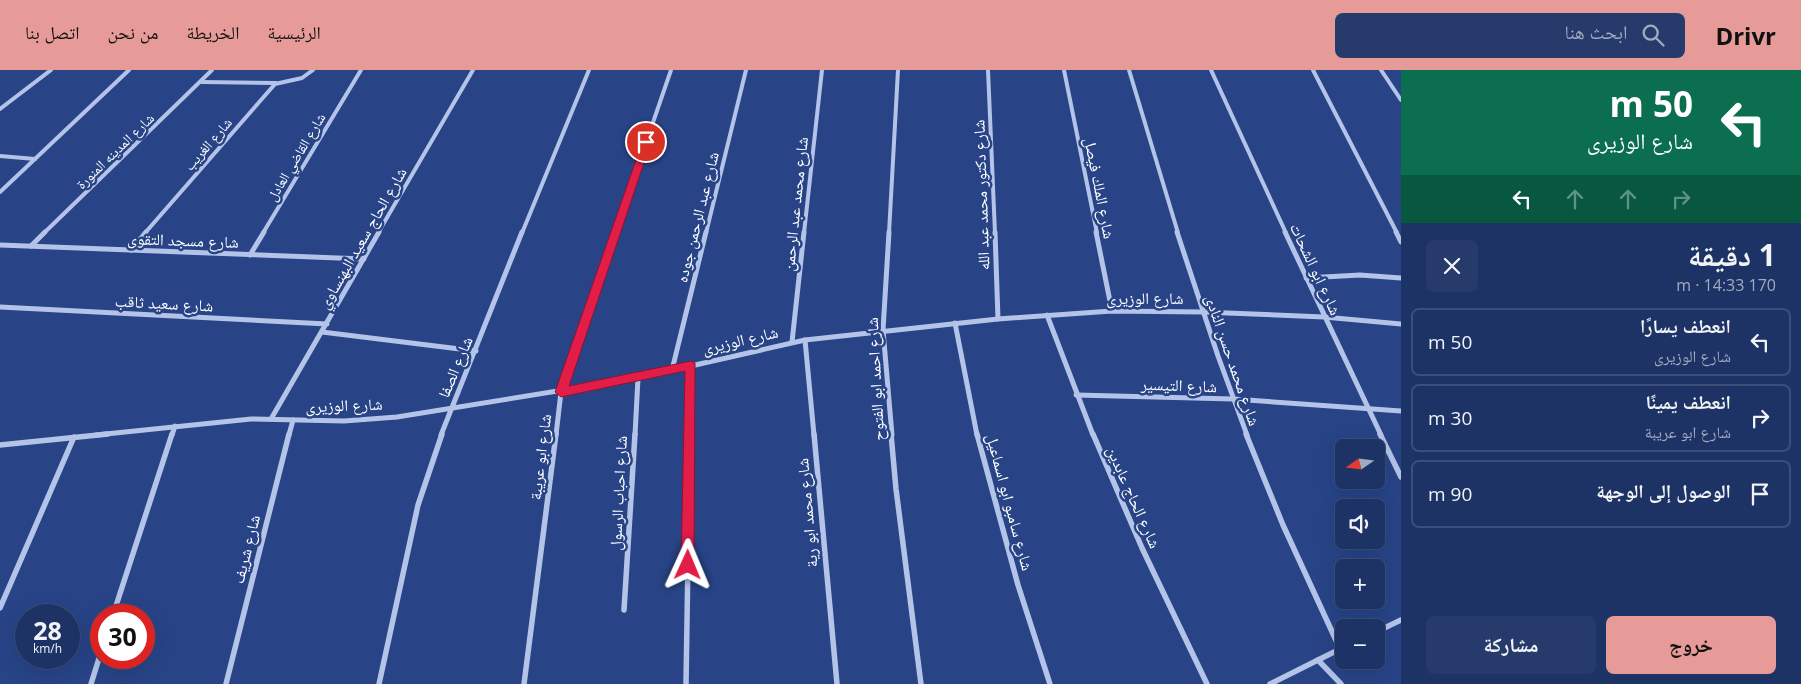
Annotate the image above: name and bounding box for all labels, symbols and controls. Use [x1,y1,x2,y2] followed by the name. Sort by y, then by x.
[1335,13,1685,58] search box
[1565,19,1627,45] text: ابحث هنا
[1715,19,1776,52] text: Drivr
[25,20,80,44] text: اتصل بنا
[108,20,158,44] text: من نحن
[186,20,239,44] text: الخريطة
[267,20,321,44] text: الرئيسية
[1639,21,1667,49] icon: search
[1610,80,1693,127] text: 50 m
[1711,90,1776,155] icon: left
[71,108,159,194] street label: شارع المدينه المنورة
[262,109,332,206] street label: شارع القاضي العادل
[179,113,237,175] street label: شارع الغريب
[967,119,995,271] street label: شارع دكتور محمد عبد الله
[625,121,667,163] pin
[1587,125,1693,155] text: شارع الوزيرى
[632,128,660,156] icon: arrive
[777,136,813,272] street label: شارع محمد عبد الرحمن
[1079,136,1121,240] street label: شارع الملك فيصل
[670,149,724,285] street label: شارع عبد الرحمن جوده
[312,163,413,314] street label: شارع الحاج سعيد البهنساوي
[1508,185,1536,213] icon: left
[1561,185,1589,213] icon: ahead
[1614,185,1642,213] icon: ahead
[1667,185,1695,213] icon: right
[1285,219,1347,319] street label: شارع ابو الشحات
[127,227,239,253] street label: شارع مسجد التقوى
[1688,234,1776,275] text: 1 دقيقة
[1426,240,1478,292] button: close
[1676,274,1776,296] text: 170 m · 14:33
[1106,287,1184,309] street label: شارع الوزيرى
[114,289,214,317] street label: شارع سعيد ثاقب
[1200,291,1266,429] street label: شارع محمد حسن النادى
[1640,313,1731,339] text: انعطف يسارًا
[861,317,889,441] street label: شارع احمد ابو الفتوح
[700,321,780,359] street label: شارع الوزيرى
[1746,328,1774,356] icon: left
[1428,329,1472,355] text: 50 m
[432,333,478,401] street label: شارع الصفا
[1654,345,1731,367] text: شارع الوزيرى
[1140,373,1217,397] street label: شارع التيسير
[1645,389,1731,415] text: انعطف يمينًا
[305,393,383,417] street label: شارع الوزيرى
[1746,404,1774,432] icon: right
[1428,405,1472,431] text: 30 m
[524,413,556,501] street label: شارع ابو عريبة
[1645,421,1731,443] text: شارع ابو عريبة
[981,431,1039,573] street label: شارع سامبو ابو اسماعيل
[604,435,632,551] street label: شارع احباب الرسول
[1335,439,1385,489] north arrow
[1335,439,1385,669] map controls
[1102,442,1166,552] street label: شارع الحاج عابدين
[791,457,823,569] street label: شارع محمد ابو رية
[1596,478,1731,504] text: الوصول إلى الوجهة
[1746,480,1774,508] icon: arrive
[1428,481,1472,507] text: 90 m
[1335,499,1385,549] button: sound
[227,512,265,586] street label: شارع شريف
[661,538,713,590] position arrow
[1335,559,1385,609] button: +
[90,604,155,669] speed limit sign: 30
[33,613,62,647] text: 28
[1426,616,1596,674] button: مشاركة
[1606,616,1776,674] button: خروج
[1335,619,1385,669] button: −
[33,640,62,657] text: km/h

